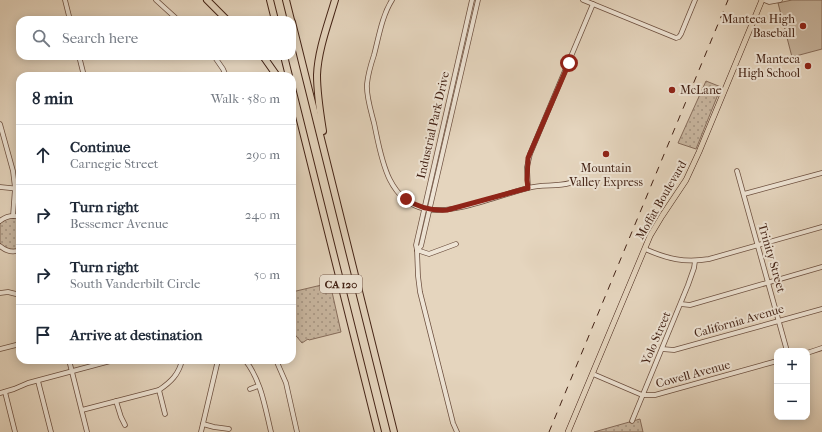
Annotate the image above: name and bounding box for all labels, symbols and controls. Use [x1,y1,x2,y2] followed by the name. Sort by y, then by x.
[722,12,796,40] place label: Manteca High Baseball
[16,16,296,60] search box
[798,21,808,31] marker: Manteca High Baseball
[30,27,52,49] icon: search
[62,29,138,47] text: Search here
[738,52,801,80] place label: Manteca High School
[560,54,578,72] route start
[803,61,813,71] marker: Manteca High School
[414,70,452,180] street label: Industrial Park Drive
[680,83,722,97] place label: McLane
[667,85,677,95] marker: McLane
[32,88,73,108] text: 8 min
[211,91,280,106] text: Walk · 580 m
[70,138,130,156] text: Continue
[32,144,54,166] icon: ahead
[246,147,280,162] text: 290 m
[601,149,611,159] marker: Mountain Valley Express
[70,156,159,171] text: Carnegie Street
[633,158,690,242] street label: Moffat Boulevard
[568,161,643,189] place label: Mountain Valley Express
[397,190,415,208] route end
[70,198,139,216] text: Turn right
[32,204,54,226] icon: right
[245,207,280,222] text: 240 m
[70,216,168,231] text: Bessemer Avenue
[755,222,789,295] street label: Trinity Street
[70,258,139,276] text: Turn right
[32,264,54,286] icon: right
[254,267,280,282] text: 50 m
[320,275,362,293] road number: CA 120
[70,276,201,291] text: South Vanderbilt Circle
[693,301,786,341] street label: California Avenue
[638,309,674,368] street label: Yolo Street
[32,324,54,346] icon: arrive
[70,326,202,344] text: Arrive at destination
[774,348,810,420] map controls
[774,348,810,384] button: +
[654,357,732,391] street label: Cowell Avenue
[774,384,810,420] button: −

